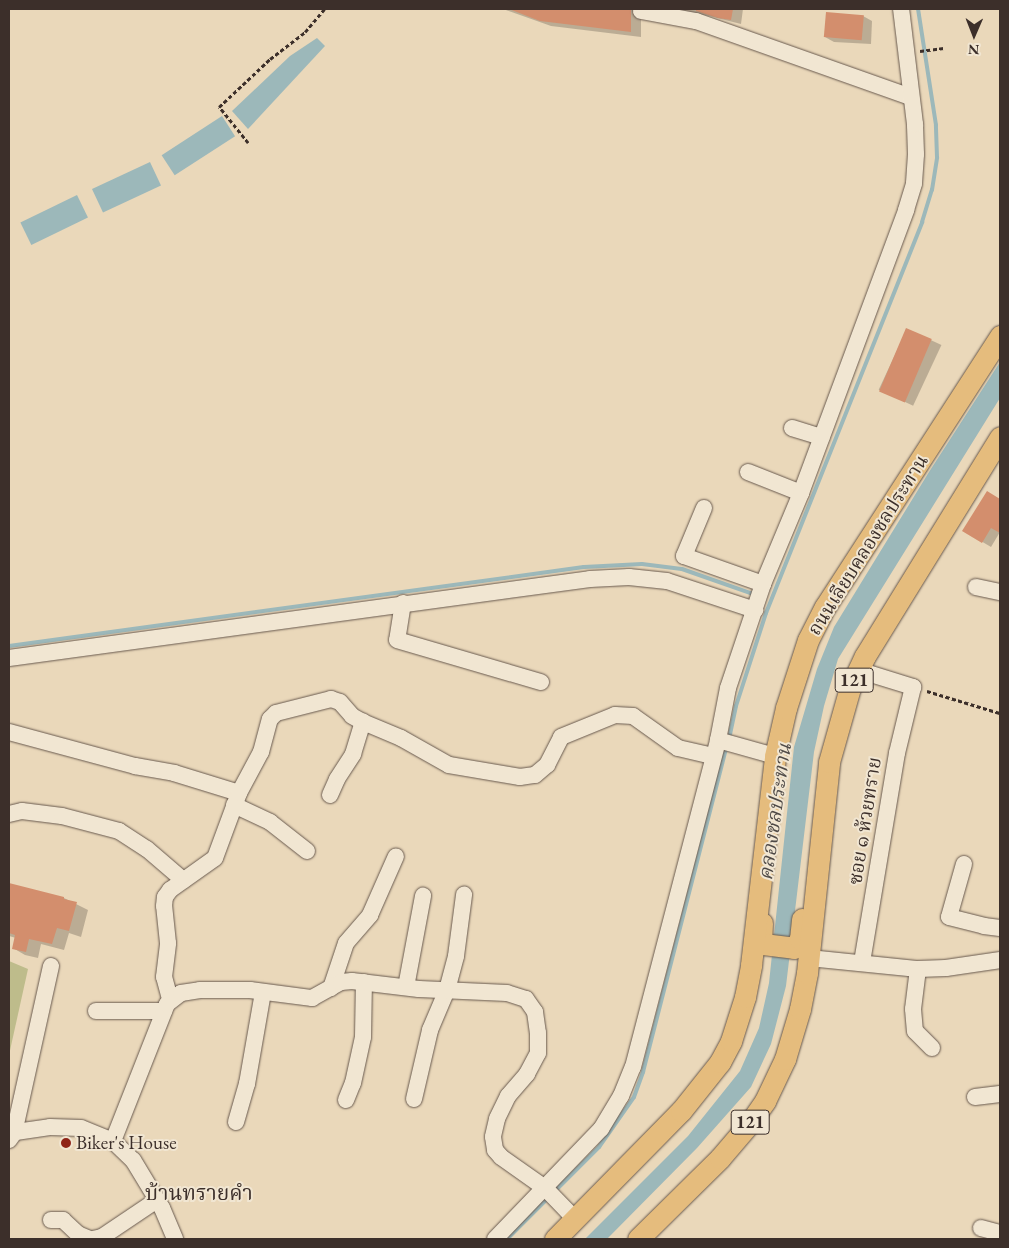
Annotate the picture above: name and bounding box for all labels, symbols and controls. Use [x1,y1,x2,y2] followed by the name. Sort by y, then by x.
[949,10,999,60] north arrow
[968,41,980,59] text: N
[803,450,933,640] street label: ถนนเลียบคลองชลประทาน
[834,664,874,696] road number: 121
[753,742,797,882] water label: คลองชลประทาน
[844,756,886,886] street label: ซอย ๑ ห้วยทราย
[730,1106,770,1138] road number: 121
[76,1132,177,1154] place label: Biker's House
[60,1137,72,1149] marker: Biker's House
[145,1180,253,1206] district label: บ้านทรายคำ

